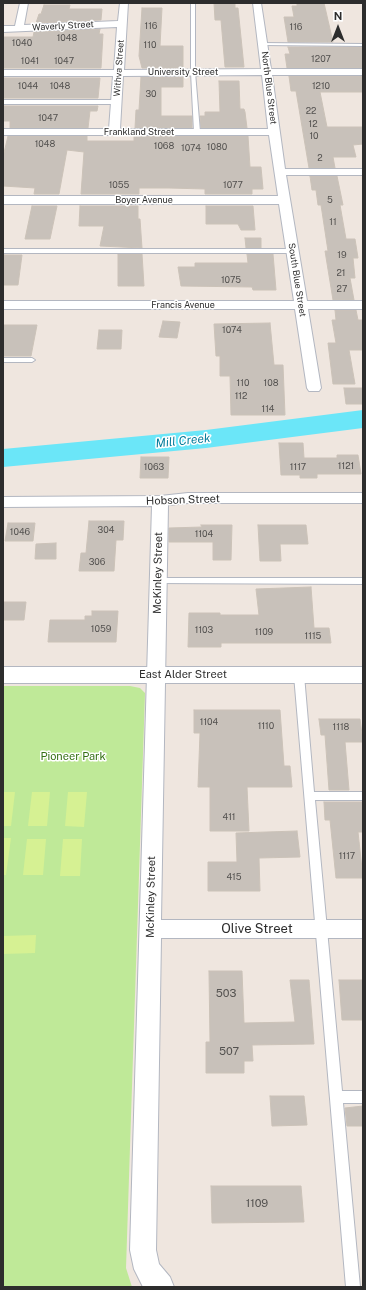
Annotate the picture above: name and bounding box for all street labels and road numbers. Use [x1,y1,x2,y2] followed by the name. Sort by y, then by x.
[32,19,94,33] street label: Waverly Street
[112,39,126,97] street label: Withva Street
[259,51,279,125] street label: North Blue Street
[148,67,218,77] street label: University Street
[104,127,174,137] street label: Frankland Street
[115,195,173,205] street label: Boyer Avenue
[286,242,308,318] street label: South Blue Street
[151,300,215,310] street label: Francis Avenue
[146,492,220,508] street label: Hobson Street
[151,532,165,614] street label: McKinley Street
[139,668,227,682] street label: East Alder Street
[144,856,158,938] street label: McKinley Street
[221,921,293,937] street label: Olive Street

